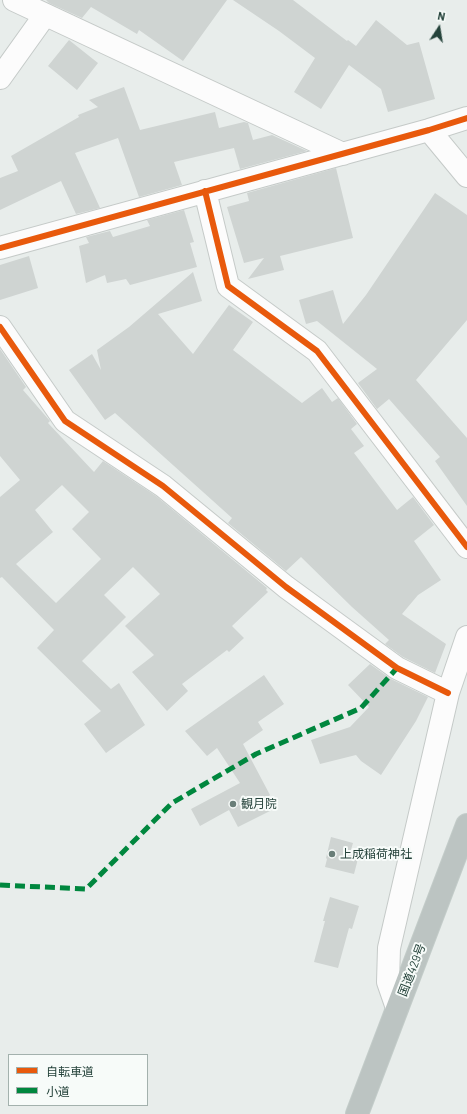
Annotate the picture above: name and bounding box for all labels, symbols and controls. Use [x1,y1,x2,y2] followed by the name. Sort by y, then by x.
[419,8,459,48] north arrow
[437,9,447,23] text: N
[241,797,277,811] place label: 観月院
[228,799,238,809] marker: 観月院
[340,847,412,861] place label: 上成稲荷神社
[327,849,337,859] marker: 上成稲荷神社
[395,942,429,998] street label: 国道429号
[8,1054,148,1106] legend
[46,1064,94,1078] text: 自転車道
[46,1084,70,1098] text: 小道

